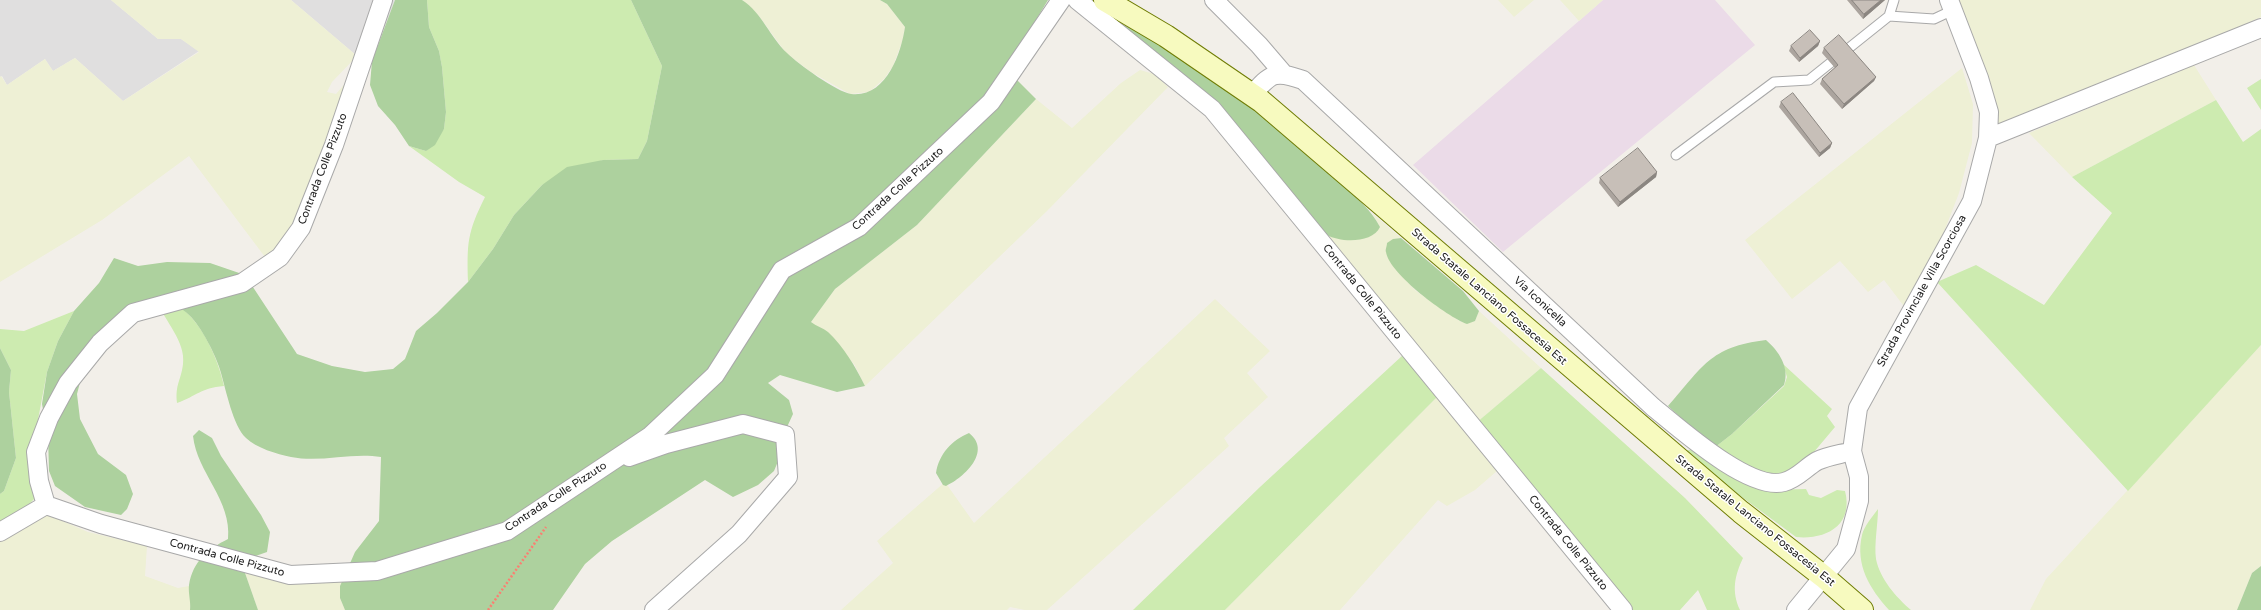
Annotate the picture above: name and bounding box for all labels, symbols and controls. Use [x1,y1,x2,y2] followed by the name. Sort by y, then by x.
[296,111,350,227] street label: Contrada Colle Pizzuto
[850,144,946,234] street label: Contrada Colle Pizzuto
[1875,213,1969,369] street label: Strada Provinciale Villa Scorciosa
[1409,226,1569,368] street label: Strada Statale Lanciano Fossacesia Est
[1320,242,1404,342] street label: Contrada Colle Pizzuto
[1511,274,1569,330] street label: Via Iconicella
[1673,452,1837,590] street label: Strada Statale Lanciano Fossacesia Est
[503,459,609,535] street label: Contrada Colle Pizzuto
[1526,493,1610,593] street label: Contrada Colle Pizzuto
[168,536,286,580] street label: Contrada Colle Pizzuto

